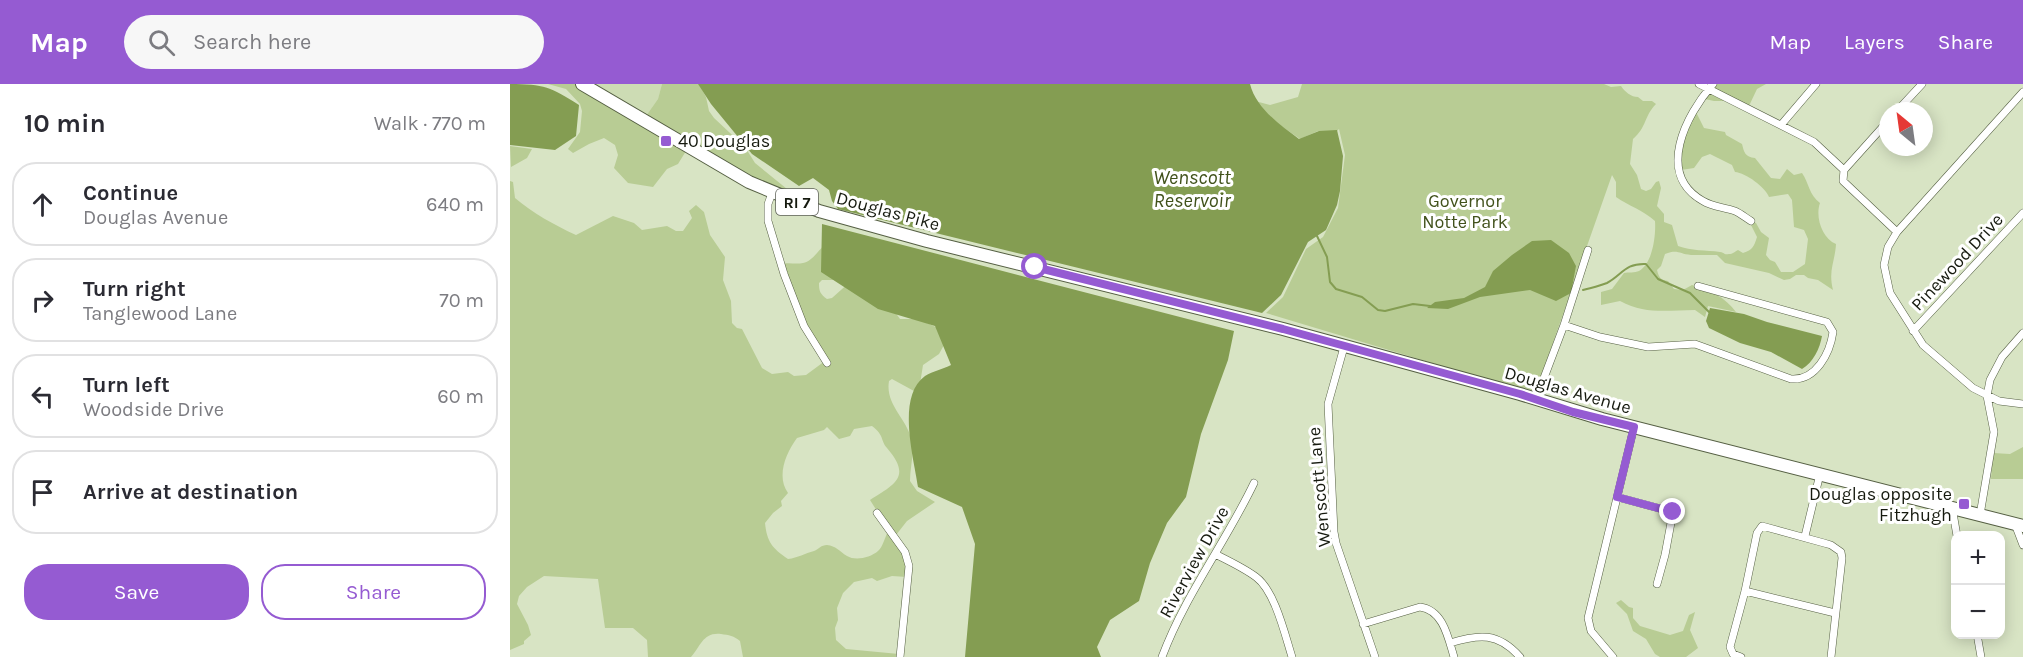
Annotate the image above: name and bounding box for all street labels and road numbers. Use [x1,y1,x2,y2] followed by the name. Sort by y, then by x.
[834,187,942,235] street label: Douglas Pike
[776,189,818,215] road number: RI 7
[1906,209,2008,315] street label: Pinewood Drive
[1502,361,1634,419] street label: Douglas Avenue
[1303,426,1335,548] street label: Wenscott Lane
[1154,502,1234,622] street label: Riverview Drive

